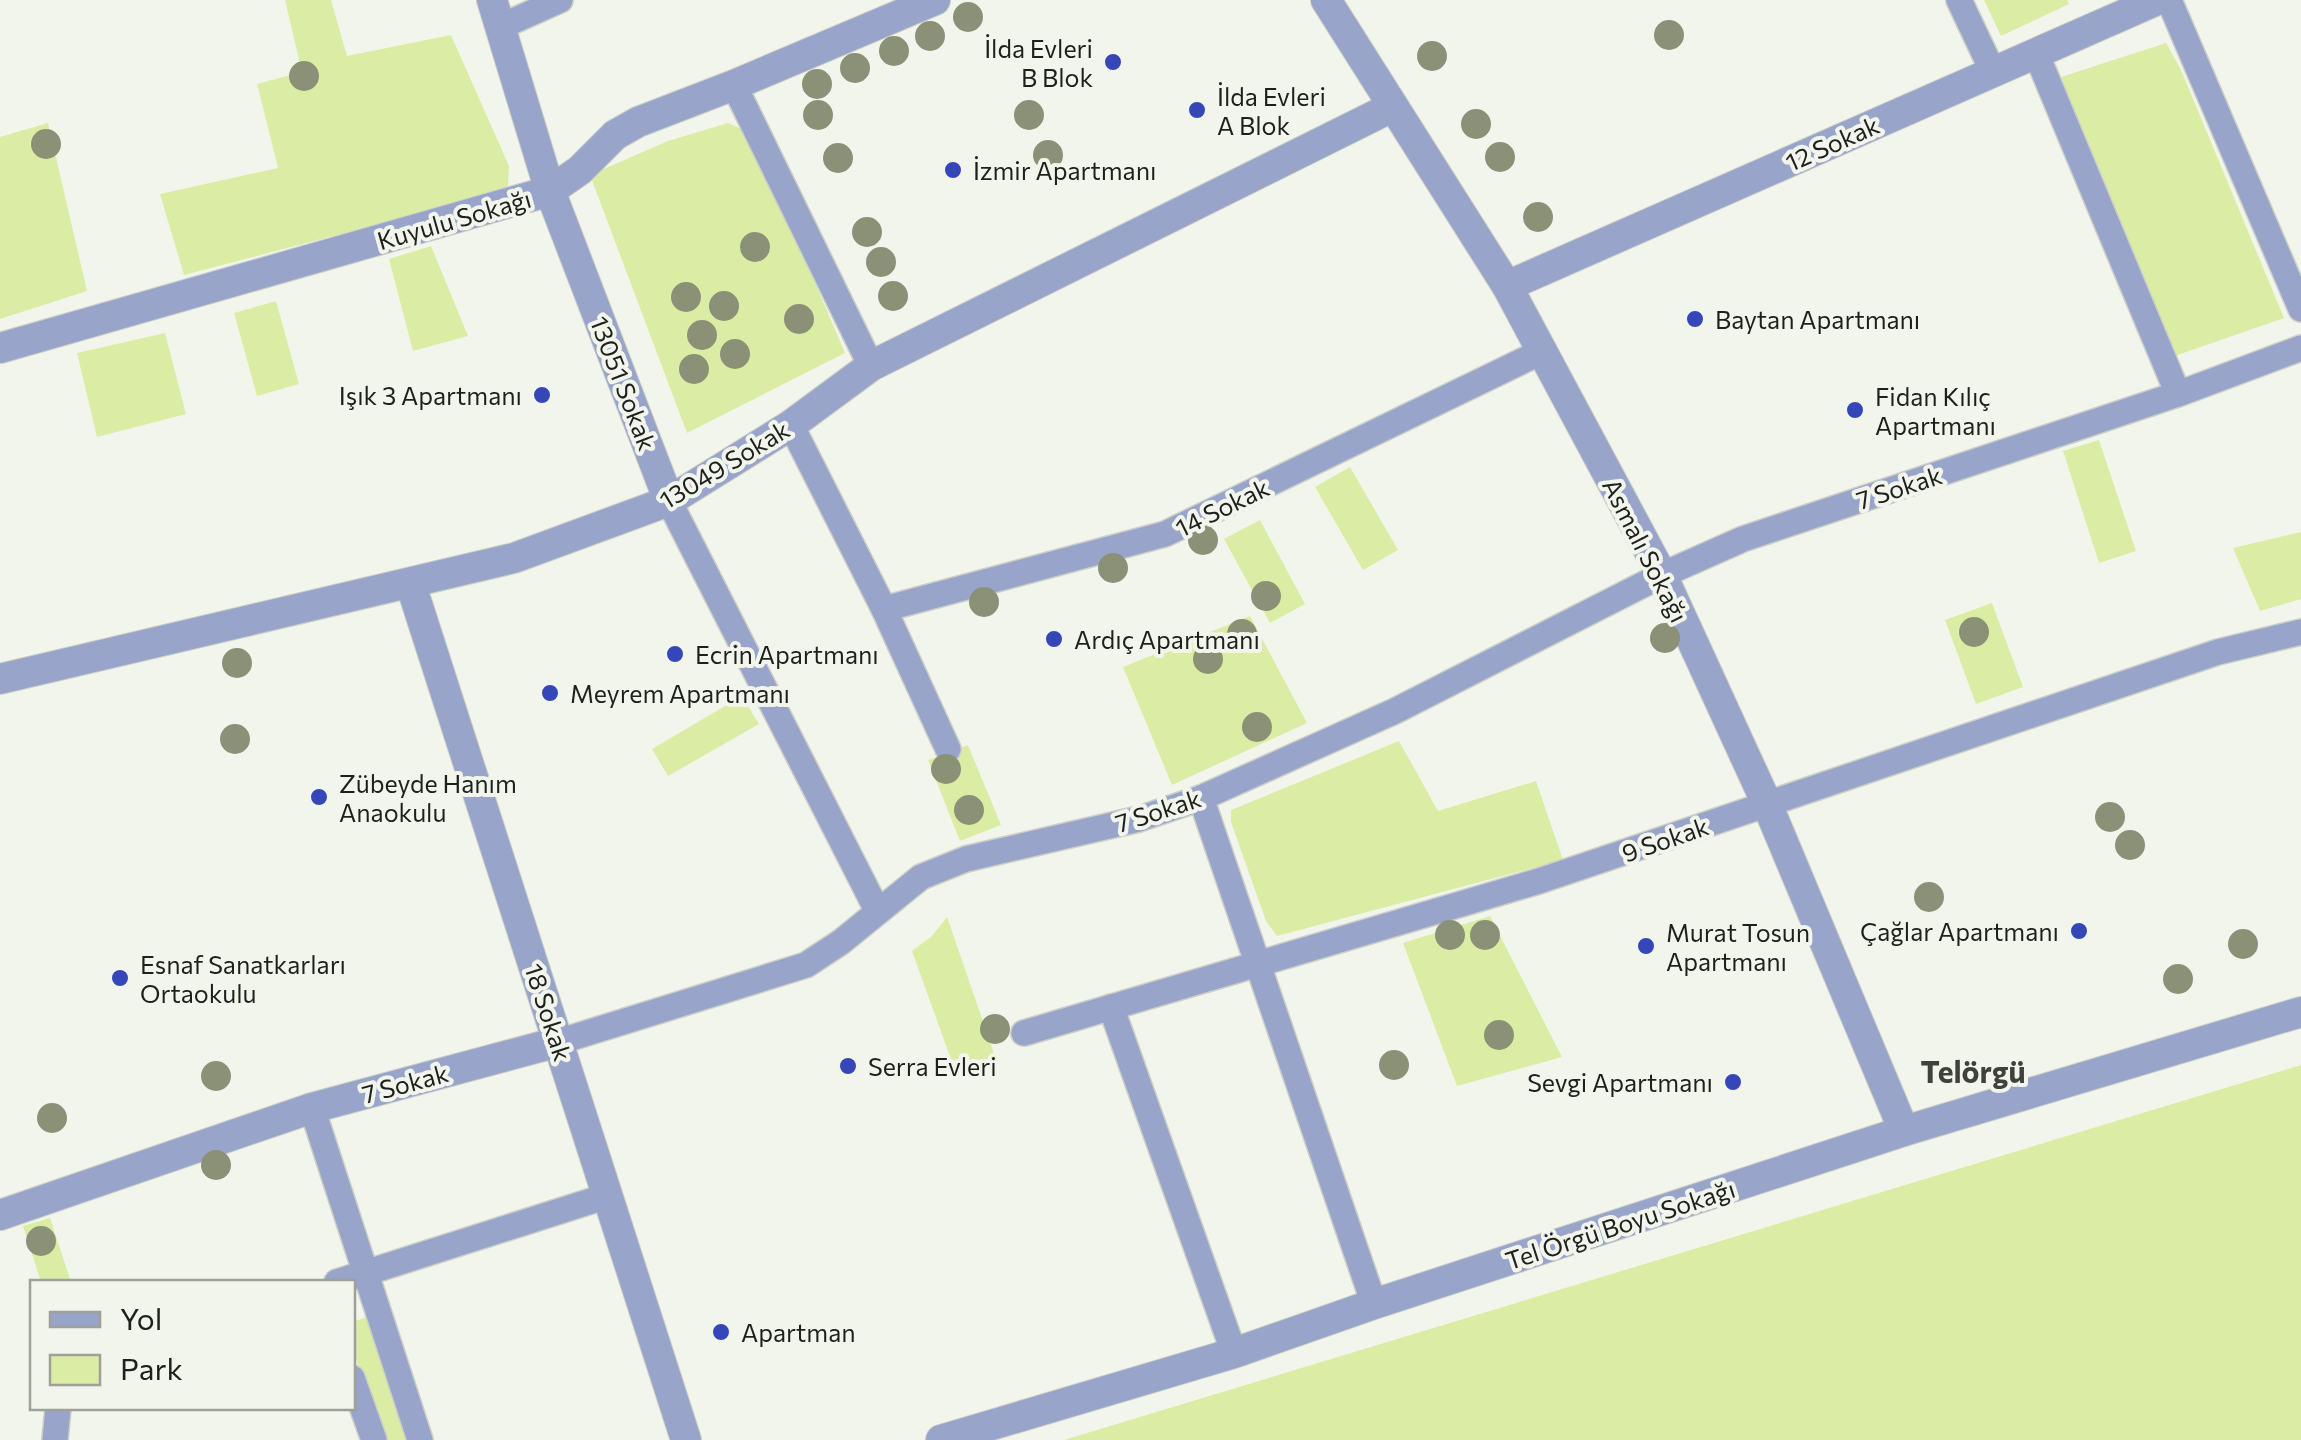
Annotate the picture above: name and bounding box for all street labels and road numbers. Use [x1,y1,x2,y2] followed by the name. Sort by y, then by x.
[1781,109,1884,177] street label: 12 Sokak
[374,183,534,255] street label: Kuyulu Sokağı
[585,312,663,455] street label: 13051 Sokak
[654,413,795,514] street label: 13049 Sokak
[1853,459,1946,515] street label: 7 Sokak
[1170,471,1274,542] street label: 14 Sokak
[1597,473,1695,627] street label: Asmalı Sokağı
[1112,782,1205,838] street label: 7 Sokak
[1618,810,1713,868] street label: 9 Sokak
[519,960,579,1065] street label: 18 Sokak
[359,1057,452,1109] street label: 7 Sokak
[1501,1173,1739,1275] street label: Tel Örgü Boyu Sokağı

